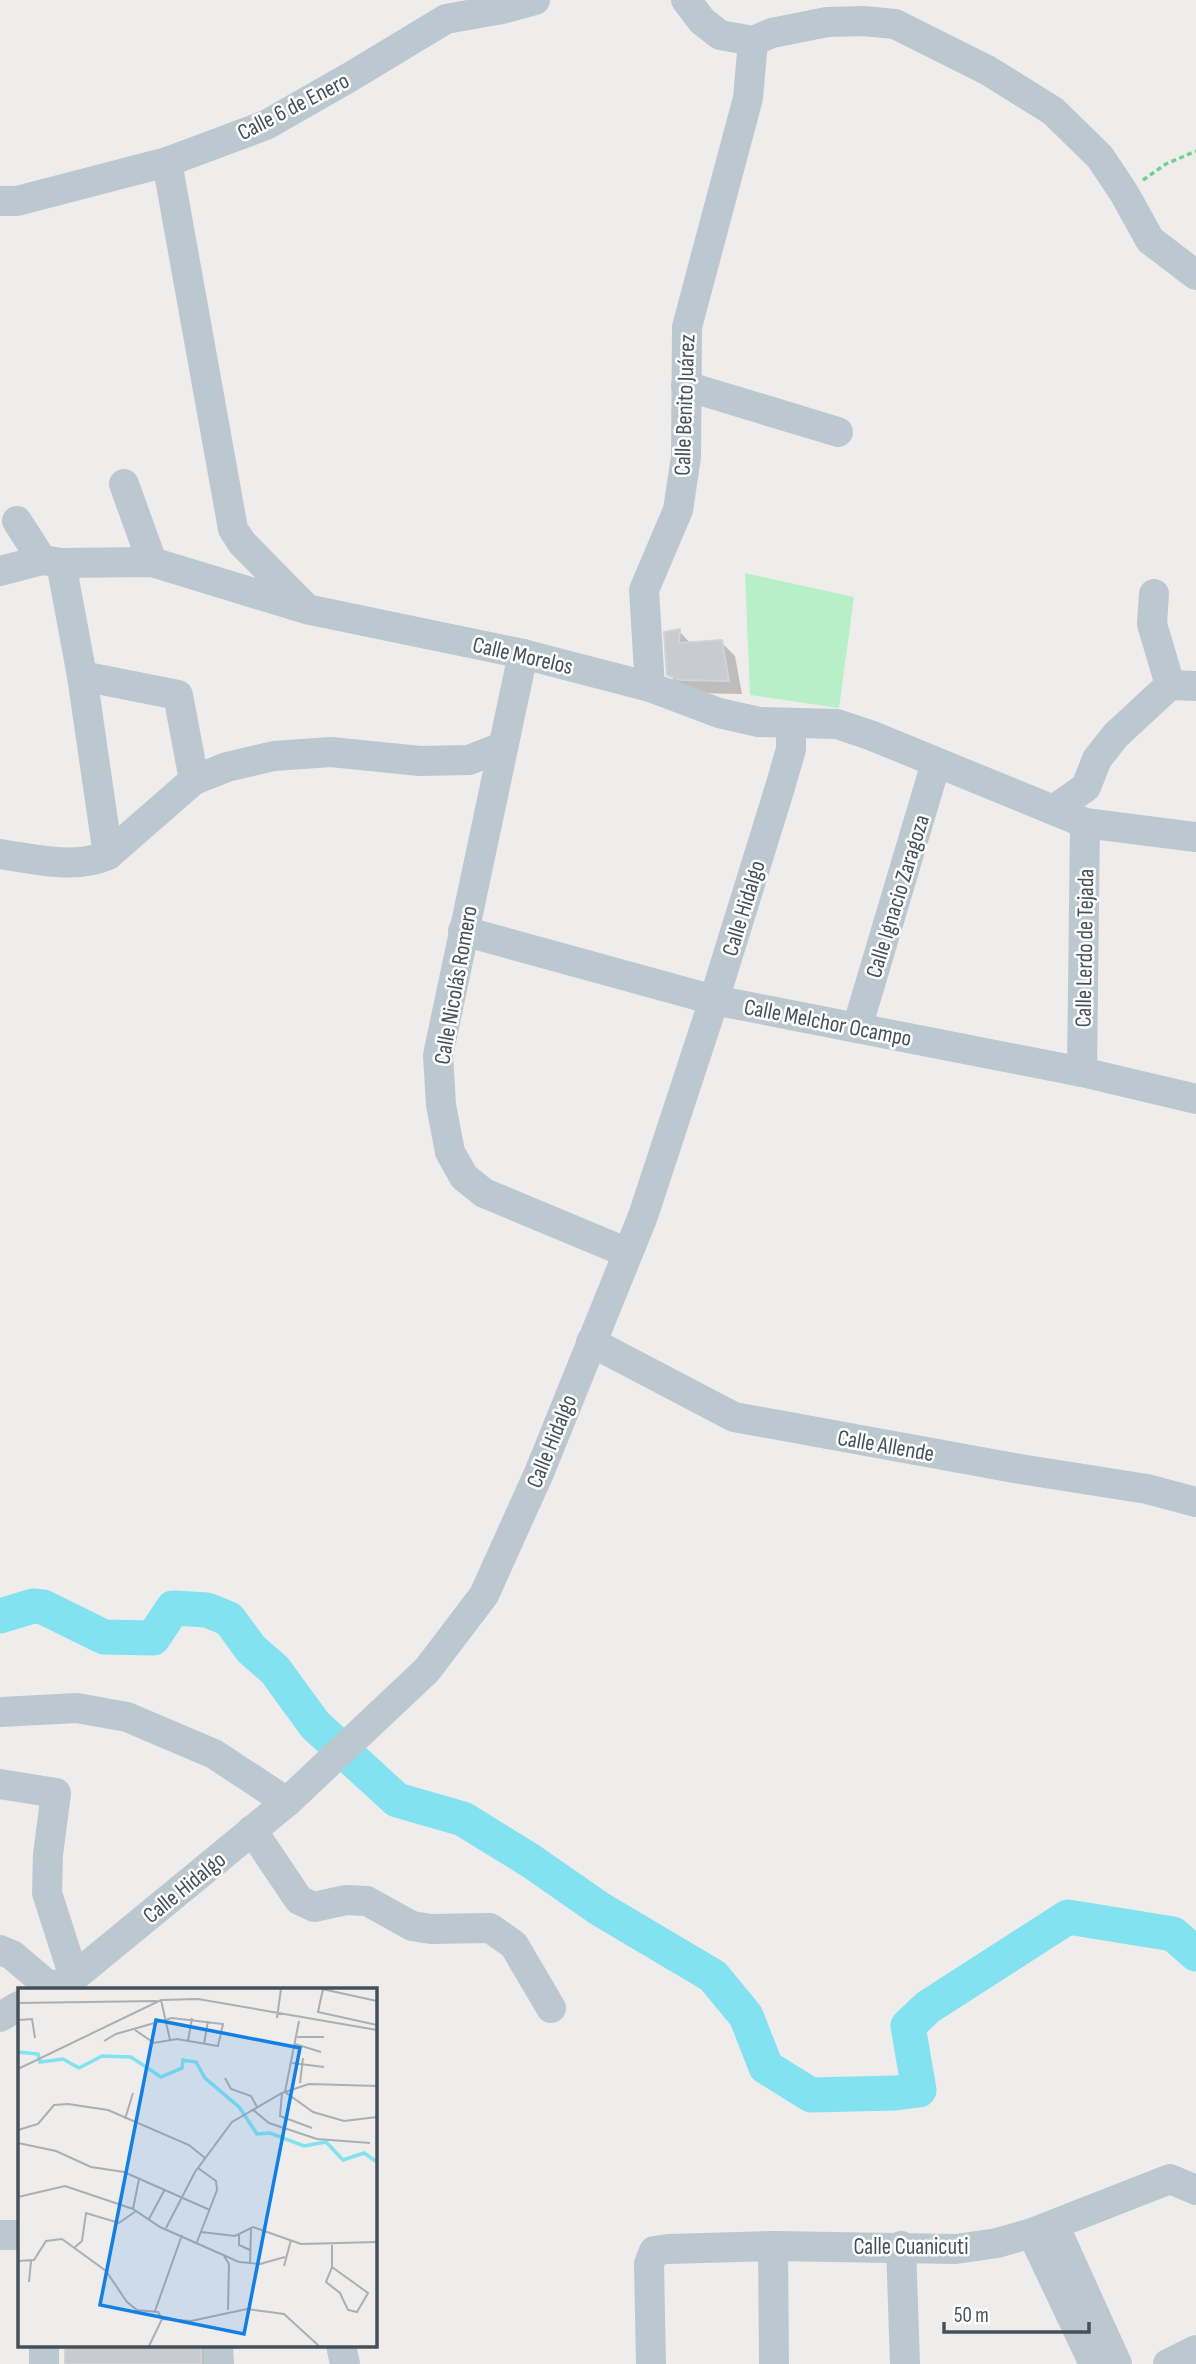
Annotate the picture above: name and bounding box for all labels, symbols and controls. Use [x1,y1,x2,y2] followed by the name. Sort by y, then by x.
[233,67,354,147] street label: Calle 6 de Enero
[669,334,701,476] street label: Calle Benito Juárez
[470,631,576,681] street label: Calle Morelos
[860,811,936,981] street label: Calle Ignacio Zaragoza
[716,857,772,959] street label: Calle Hidalgo
[1070,868,1100,1028] street label: Calle Lerdo de Tejada
[428,904,484,1067] street label: Calle Nicolás Romero
[742,993,914,1053] street label: Calle Melchor Ocampo
[521,1391,583,1492] street label: Calle Hidalgo
[835,1424,936,1468] street label: Calle Allende
[138,1846,232,1930] street label: Calle Hidalgo
[18,1988,376,2346] inset map
[854,2233,968,2261] street label: Calle Cuanicuti
[944,2290,1089,2334] scale bar
[954,2303,989,2328] text: 50 m

